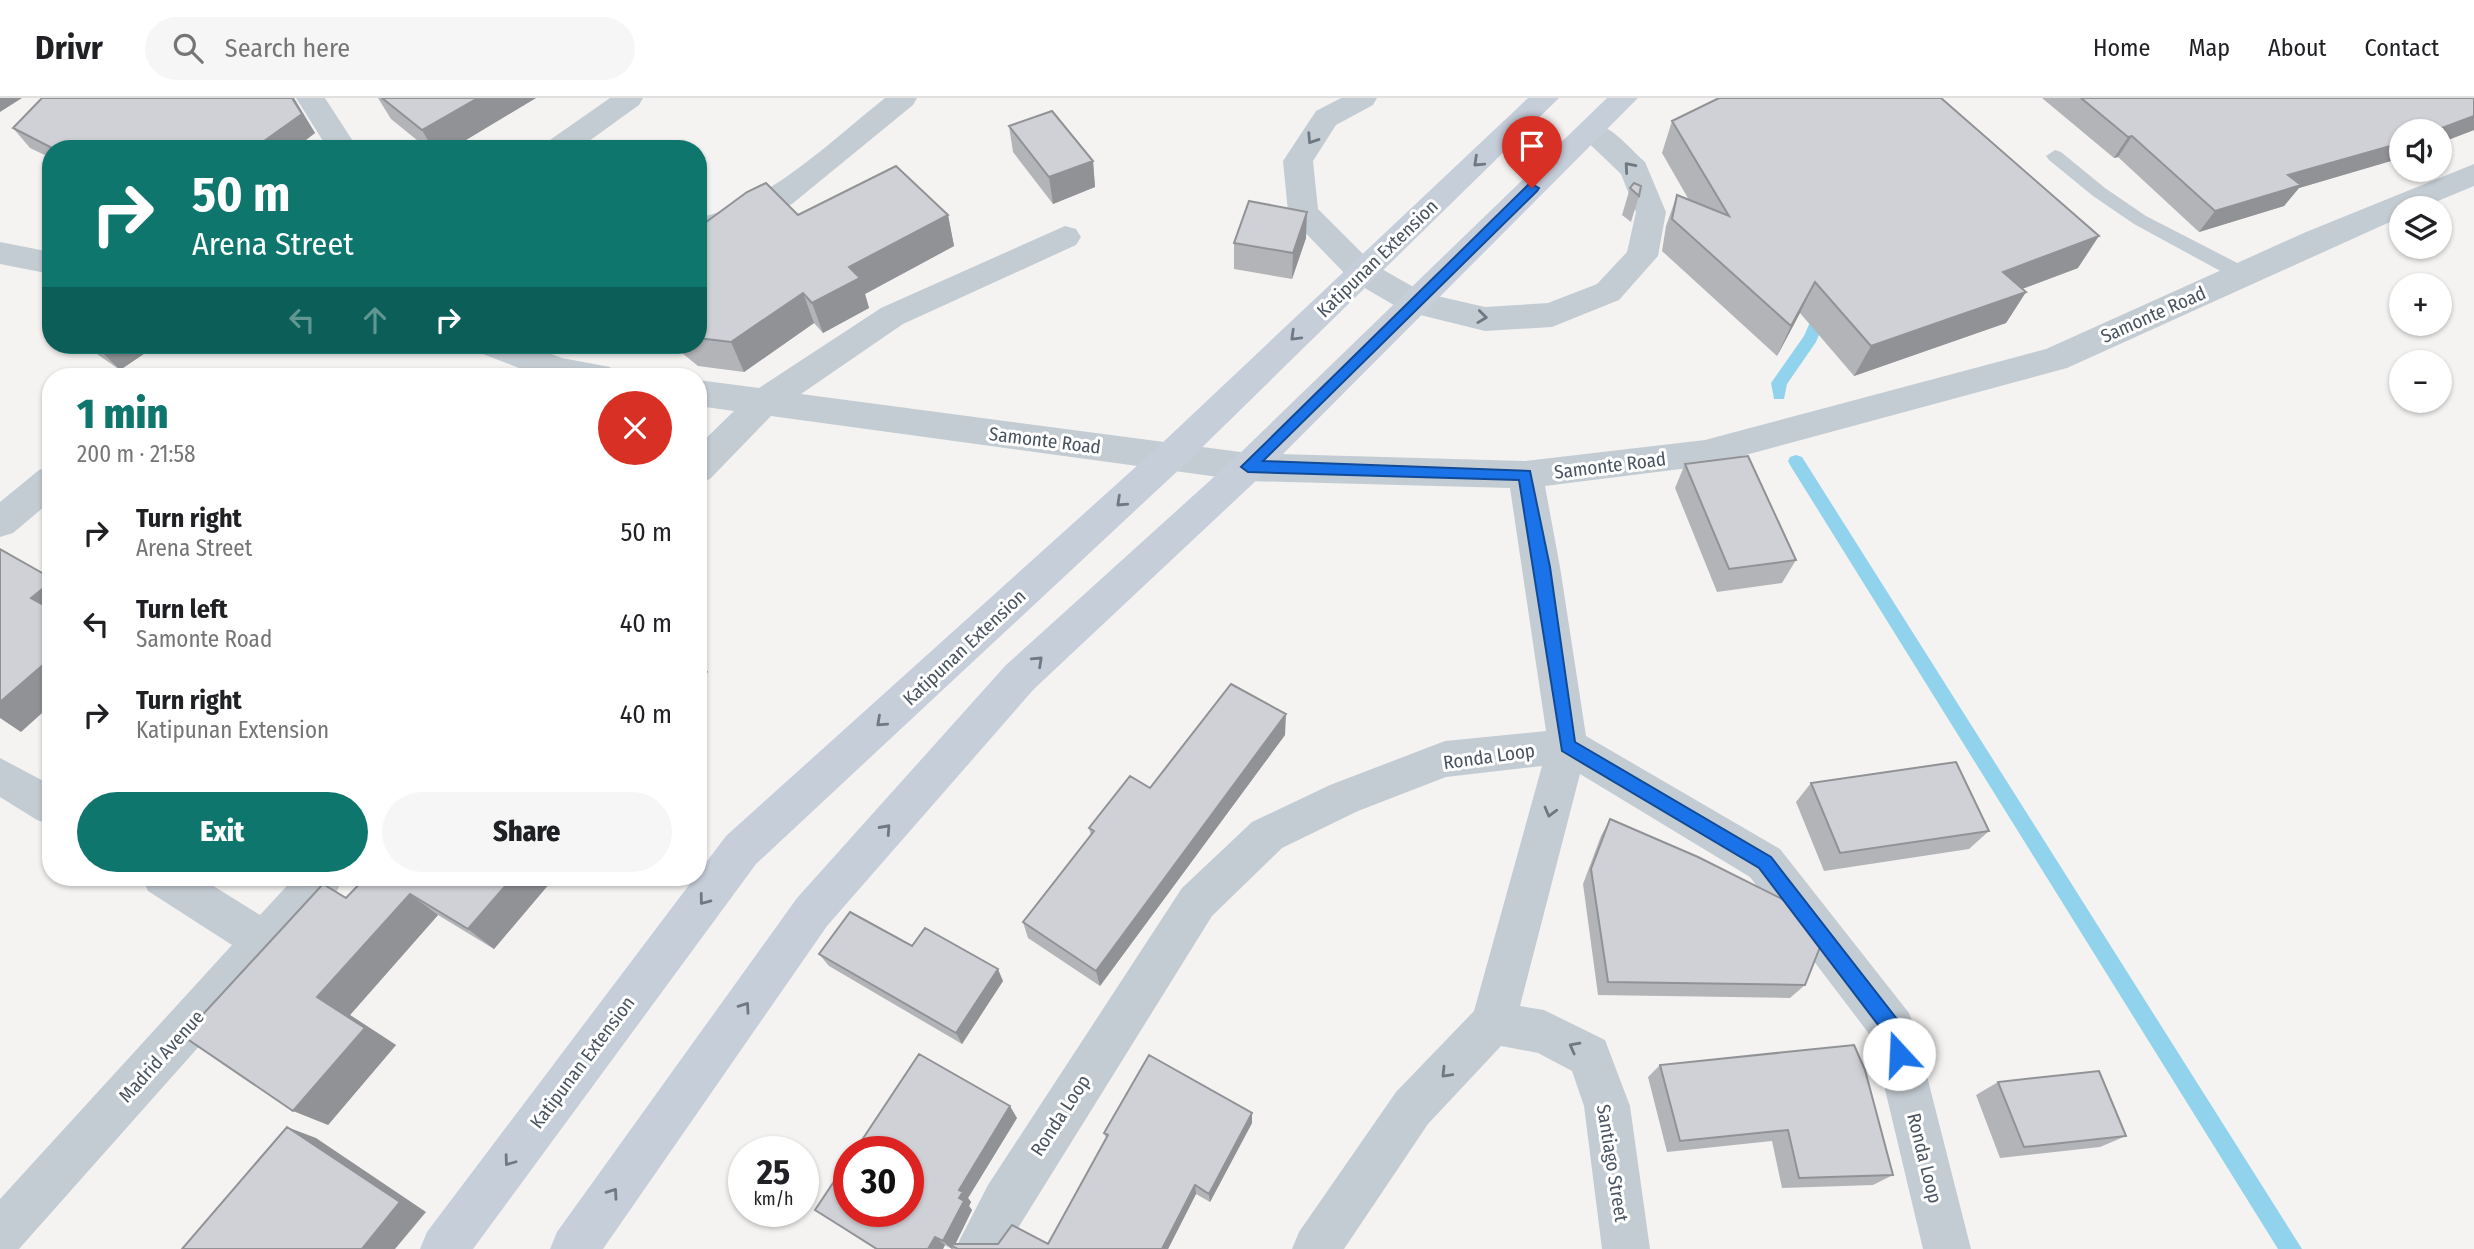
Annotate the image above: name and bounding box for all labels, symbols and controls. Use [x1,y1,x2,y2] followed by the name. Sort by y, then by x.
[145,17,635,80] search box
[35,28,103,68] text: Drivr
[169,29,207,67] icon: search
[225,33,350,64] text: Search here
[2093,34,2150,62] text: Home
[2188,34,2230,62] text: Map
[2268,34,2326,62] text: About
[2364,34,2439,62] text: Contact
[1502,116,1562,188] pin
[2389,119,2452,413] map controls
[2389,119,2452,182] button: sound
[1513,127,1551,165] icon: arrive
[1307,132,1320,145] one-way arrow
[1473,153,1486,166] one-way arrow
[1625,162,1637,175] one-way arrow
[192,165,290,224] text: 50 m
[77,168,168,259] icon: right
[1312,195,1443,322] street label: Katipunan Extension
[2389,196,2452,259] button: layers
[192,225,354,263] text: Arena Street
[2389,273,2452,336] button: +
[2097,281,2209,348] street label: Samonte Road
[283,301,321,339] icon: left
[356,301,394,339] icon: ahead
[429,301,467,339] icon: right
[1476,310,1488,325] one-way arrow
[1291,327,1304,340] one-way arrow
[2389,350,2452,413] button: −
[77,389,168,439] text: 1 min
[598,391,672,465] button: close
[988,422,1102,459] street label: Samonte Road
[77,440,196,468] text: 200 m · 21:58
[1553,447,1667,484] street label: Samonte Road
[1116,494,1129,506] one-way arrow
[136,503,242,534] text: Turn right
[77,514,115,552] icon: right
[620,517,672,548] text: 50 m
[136,534,252,562] text: Arena Street
[898,585,1031,710] street label: Katipunan Extension
[136,594,228,625] text: Turn left
[77,605,115,643] icon: left
[620,608,672,639] text: 40 m
[136,625,272,653] text: Samonte Road
[1030,656,1043,669] one-way arrow
[136,685,242,716] text: Turn right
[77,696,115,734] icon: right
[620,699,672,730] text: 40 m
[877,714,890,727] one-way arrow
[136,716,329,744] text: Katipunan Extension
[1442,739,1536,774] street label: Ronda Loop
[77,792,368,872] button: Exit
[382,792,672,872] button: Share
[1544,806,1558,818] one-way arrow
[878,824,890,837] one-way arrow
[700,892,712,905] one-way arrow
[525,992,640,1133] street label: Katipunan Extension
[737,1002,749,1015] one-way arrow
[114,1005,209,1107] street label: Madrid Avenue
[1862,1017,1936,1091] position arrow
[1568,1042,1581,1056] one-way arrow
[1441,1065,1454,1078] one-way arrow
[1026,1070,1095,1160] street label: Ronda Loop
[1592,1103,1633,1224] street label: Santiago Street
[1902,1111,1947,1206] street label: Ronda Loop
[833,1136,924,1227] speed limit sign: 30
[757,1151,790,1193] text: 25
[505,1153,517,1166] one-way arrow
[605,1188,617,1201] one-way arrow
[753,1188,794,1210] text: km/h

